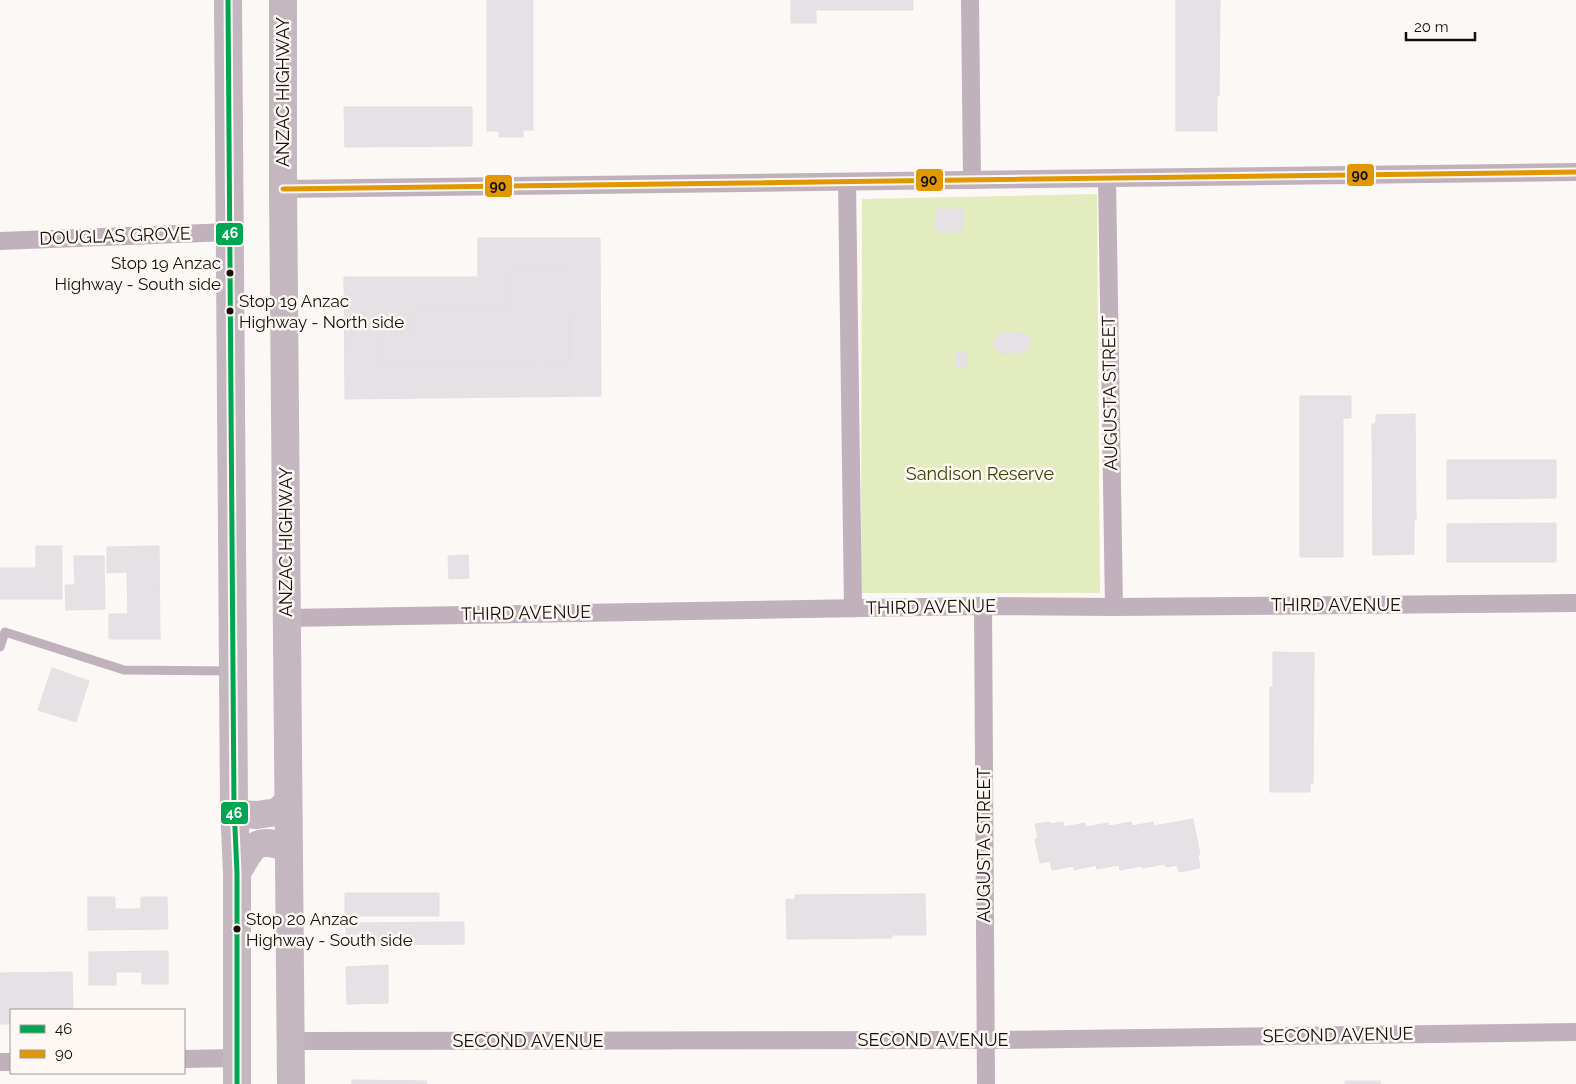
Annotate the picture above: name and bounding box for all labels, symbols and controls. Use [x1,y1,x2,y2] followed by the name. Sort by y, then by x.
[1406,10,1475,42] scale bar
[272,17,293,167] street label: ANZAC HIGHWAY
[1414,18,1449,36] text: 20 m
[1346,163,1375,187] line badge: 90
[1352,167,1368,183] text: 90
[915,168,944,192] line badge: 90
[921,172,937,188] text: 90
[484,174,513,198] line badge: 90
[490,178,506,194] text: 90
[39,222,191,249] street label: DOUGLAS GROVE
[215,222,244,246] line badge: 46
[222,225,238,241] text: 46
[54,253,221,294] place label: Stop 19 Anzac Highway - South side
[225,268,235,278] marker: Stop 19 Anzac Highway - South side
[239,291,404,332] place label: Stop 19 Anzac Highway - North side
[225,306,235,316] marker: Stop 19 Anzac Highway - North side
[1098,315,1121,471] street label: AUGUSTA STREET
[906,463,1055,484] park label: Sandison Reserve
[275,467,296,617] street label: ANZAC HIGHWAY
[1271,594,1401,615] street label: THIRD AVENUE
[866,595,996,618] street label: THIRD AVENUE
[461,601,591,624] street label: THIRD AVENUE
[973,767,994,923] street label: AUGUSTA STREET
[220,801,249,825] line badge: 46
[226,805,242,821] text: 46
[246,909,413,950] place label: Stop 20 Anzac Highway - South side
[232,924,242,934] marker: Stop 20 Anzac Highway - South side
[10,1009,185,1074] legend
[55,1020,72,1038] text: 46
[1262,1023,1414,1046] street label: SECOND AVENUE
[858,1029,1008,1050] street label: SECOND AVENUE
[453,1030,603,1051] street label: SECOND AVENUE
[55,1045,73,1063] text: 90

